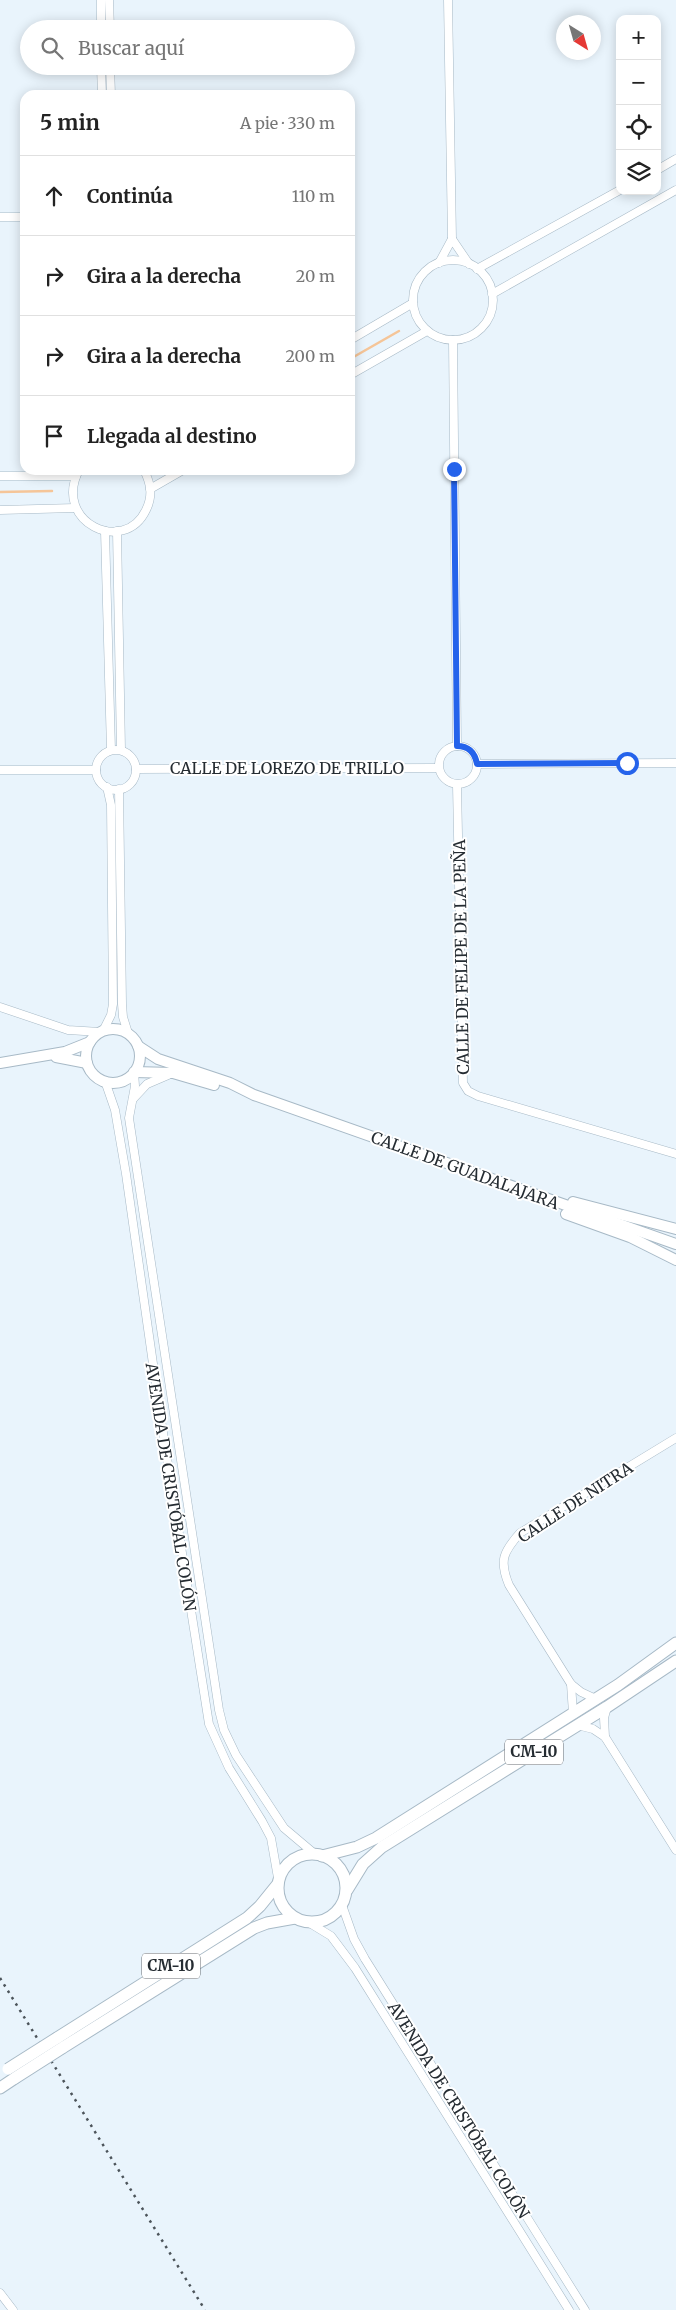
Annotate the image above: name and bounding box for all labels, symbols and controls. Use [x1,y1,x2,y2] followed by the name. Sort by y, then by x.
[556,15,601,60] north arrow
[616,15,661,195] map controls
[616,15,661,60] button: +
[20,20,355,75] search box
[38,34,66,62] icon: search
[78,36,184,60] text: Buscar aquí
[616,60,661,105] button: −
[616,105,661,150] button: locate
[40,109,100,136] text: 5 min
[240,113,335,133] text: A pie · 330 m
[616,150,661,195] button: layers
[40,182,68,210] icon: ahead
[87,184,173,208] text: Continúa
[292,186,335,206] text: 110 m
[40,262,68,290] icon: right
[87,264,241,288] text: Gira a la derecha
[296,266,335,286] text: 20 m
[40,342,68,370] icon: right
[87,344,241,368] text: Gira a la derecha
[285,346,335,366] text: 200 m
[40,422,68,450] icon: arrive
[87,424,257,448] text: Llegada al destino
[443,458,466,481] route end
[616,752,639,775] route start
[170,758,405,778] street label: CALLE DE LOREZO DE TRILLO
[449,839,473,1075] street label: CALLE DE FELIPE DE LA PEÑA
[368,1127,562,1214] street label: CALLE DE GUADALAJARA
[141,1360,201,1613] street label: AVENIDA DE CRISTÓBAL COLÓN
[514,1457,637,1547] street label: CALLE DE NITRA
[505,1740,563,1764] road number: CM-10
[142,1954,200,1978] road number: CM-10
[383,1997,534,2222] street label: AVENIDA DE CRISTÓBAL COLÓN

